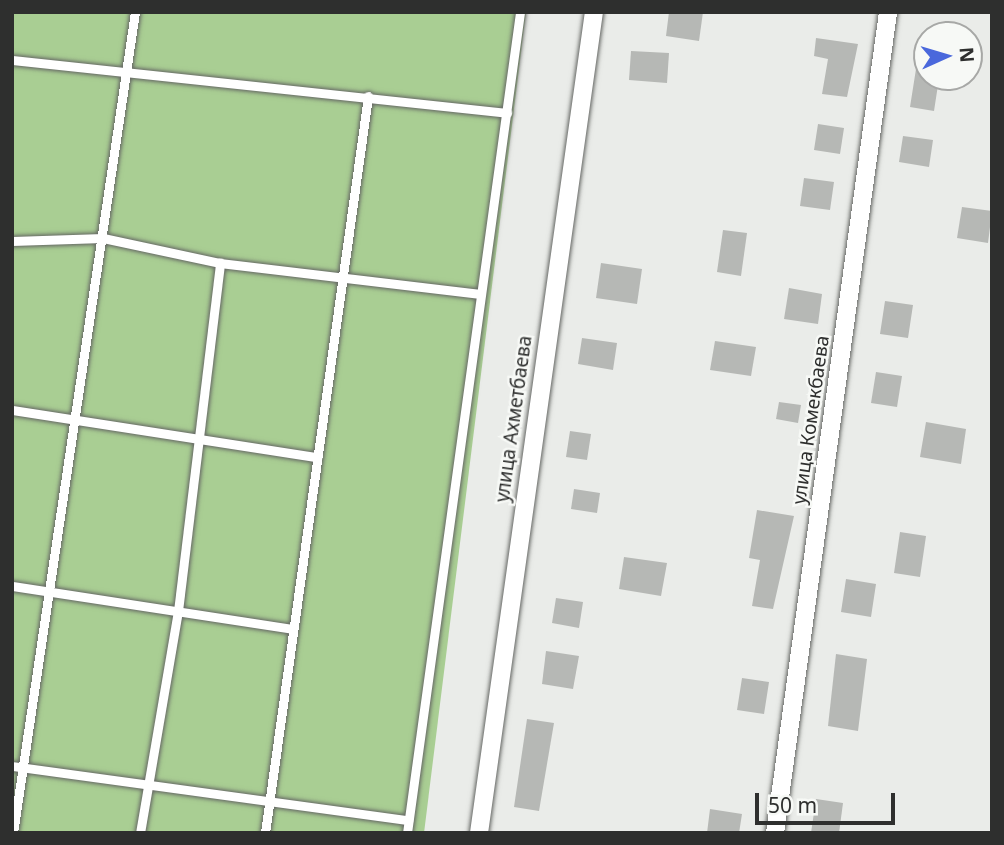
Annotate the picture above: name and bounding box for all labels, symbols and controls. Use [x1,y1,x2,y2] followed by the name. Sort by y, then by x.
[913,21,983,91] north arrow
[953,46,980,63] text: N
[491,334,537,504] street label: улица Ахметбаева
[788,334,834,506] street label: улица Комекбаева
[759,778,899,822] scale bar
[768,791,817,819] text: 50 m

